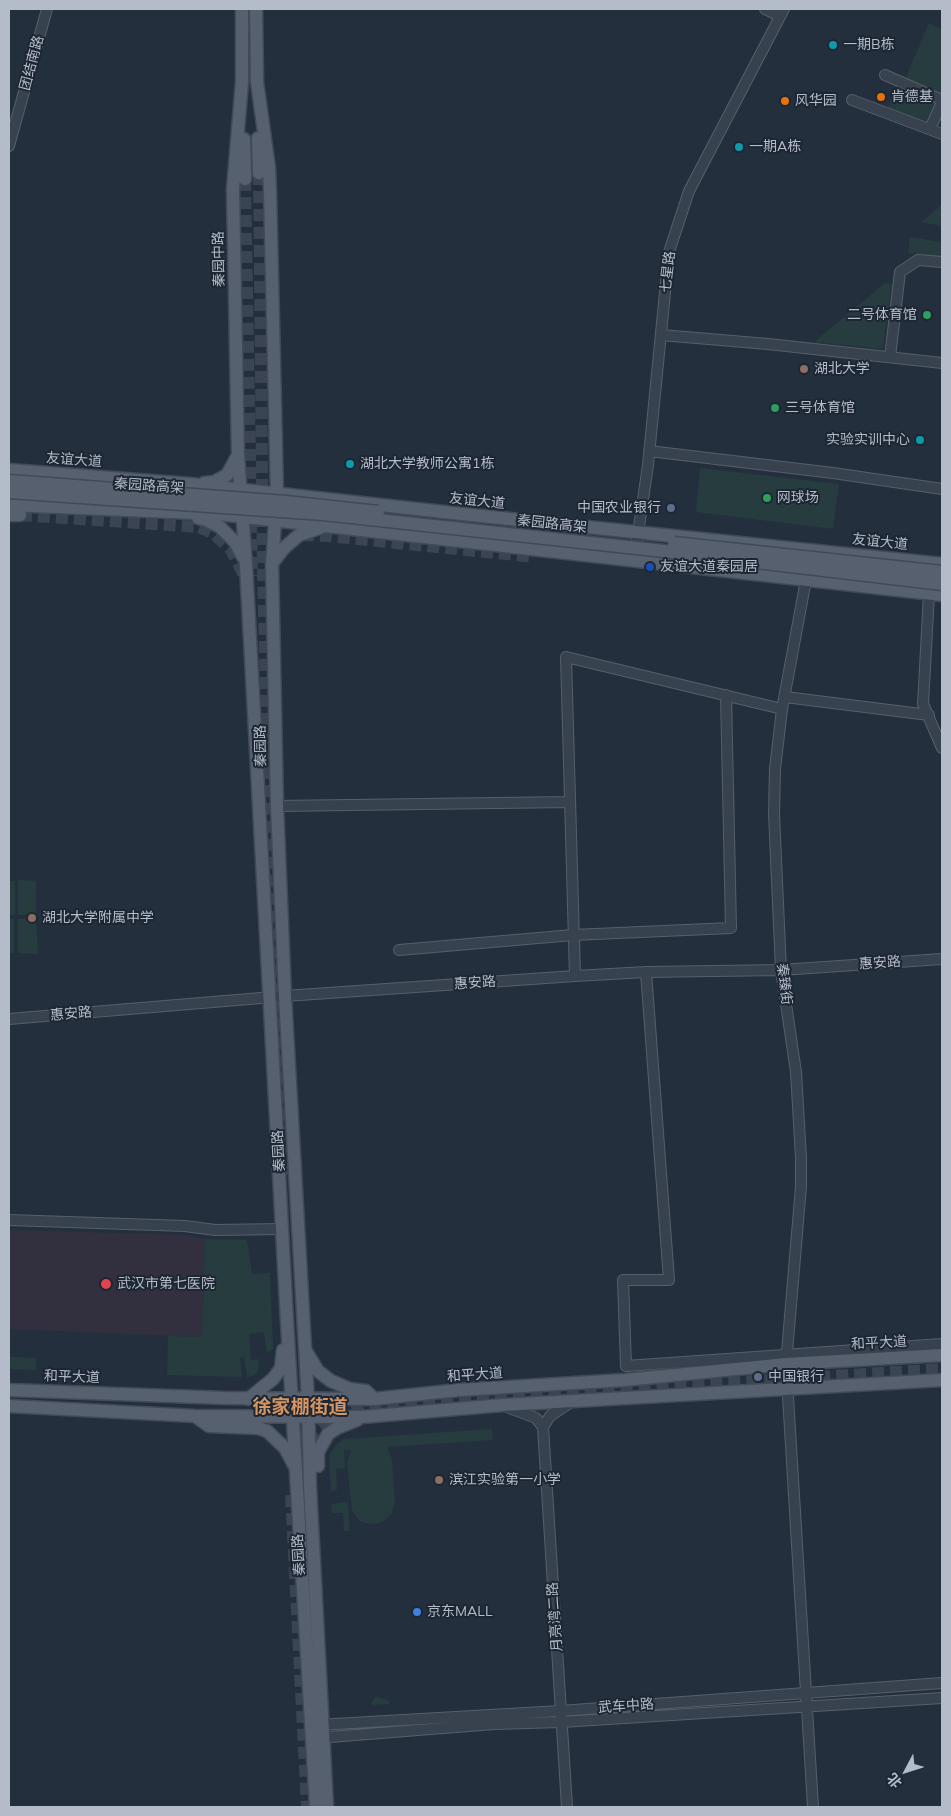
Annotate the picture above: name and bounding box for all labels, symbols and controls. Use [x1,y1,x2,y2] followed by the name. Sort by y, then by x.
[17,34,47,92] street label: 团结南路
[843,37,895,53] place label: 一期B栋
[827,39,839,51] marker: 一期B栋
[891,89,933,105] place label: 肯德基
[875,91,887,103] marker: 肯德基
[795,93,837,109] place label: 风华园
[779,95,791,107] marker: 风华园
[749,139,801,155] place label: 一期A栋
[733,141,745,153] marker: 一期A栋
[210,231,228,287] street label: 秦园中路
[657,250,679,294] street label: 七星路
[847,307,917,323] place label: 二号体育馆
[921,309,933,321] marker: 二号体育馆
[814,361,870,377] place label: 湖北大学
[798,363,810,375] marker: 湖北大学
[785,400,855,416] place label: 三号体育馆
[769,402,781,414] marker: 三号体育馆
[826,432,910,448] place label: 实验实训中心
[914,434,926,446] marker: 实验实训中心
[45,450,103,470] street label: 友谊大道
[360,456,494,472] place label: 湖北大学教师公寓1栋
[344,458,356,470] marker: 湖北大学教师公寓1栋
[113,475,185,497] street label: 秦园路高架
[448,490,506,512] street label: 友谊大道
[777,490,819,506] place label: 网球场
[761,492,773,504] marker: 网球场
[577,500,661,516] place label: 中国农业银行
[665,502,677,514] marker: 中国农业银行
[516,512,588,536] street label: 秦园路高架
[851,531,909,553] street label: 友谊大道
[660,559,758,575] place label: 友谊大道秦园居
[644,561,656,573] marker: 友谊大道秦园居
[252,725,270,767] street label: 秦园路
[42,910,154,926] place label: 湖北大学附属中学
[26,912,38,924] marker: 湖北大学附属中学
[858,953,902,973] street label: 惠安路
[773,962,795,1006] street label: 秦臻街
[453,973,497,993] street label: 惠安路
[49,1004,93,1024] street label: 惠安路
[270,1130,288,1172] street label: 秦园路
[117,1276,215,1292] place label: 武汉市第七医院
[99,1277,113,1291] marker: 武汉市第七医院
[851,1333,907,1353] street label: 和平大道
[446,1365,504,1385] street label: 和平大道
[44,1368,100,1386] street label: 和平大道
[768,1369,824,1385] place label: 中国银行
[752,1371,764,1383] marker: 中国银行
[253,1396,347,1418] district label: 徐家棚街道
[449,1472,561,1488] place label: 滨江实验第一小学
[433,1474,445,1486] marker: 滨江实验第一小学
[290,1534,308,1576] street label: 秦园路
[544,1581,566,1653] street label: 月亮湾二路
[427,1604,493,1620] place label: 京东MALL
[411,1606,423,1618] marker: 京东MALL
[597,1696,655,1716] street label: 武车中路
[881,1746,931,1796] north arrow
[883,1769,906,1792] text: 北

